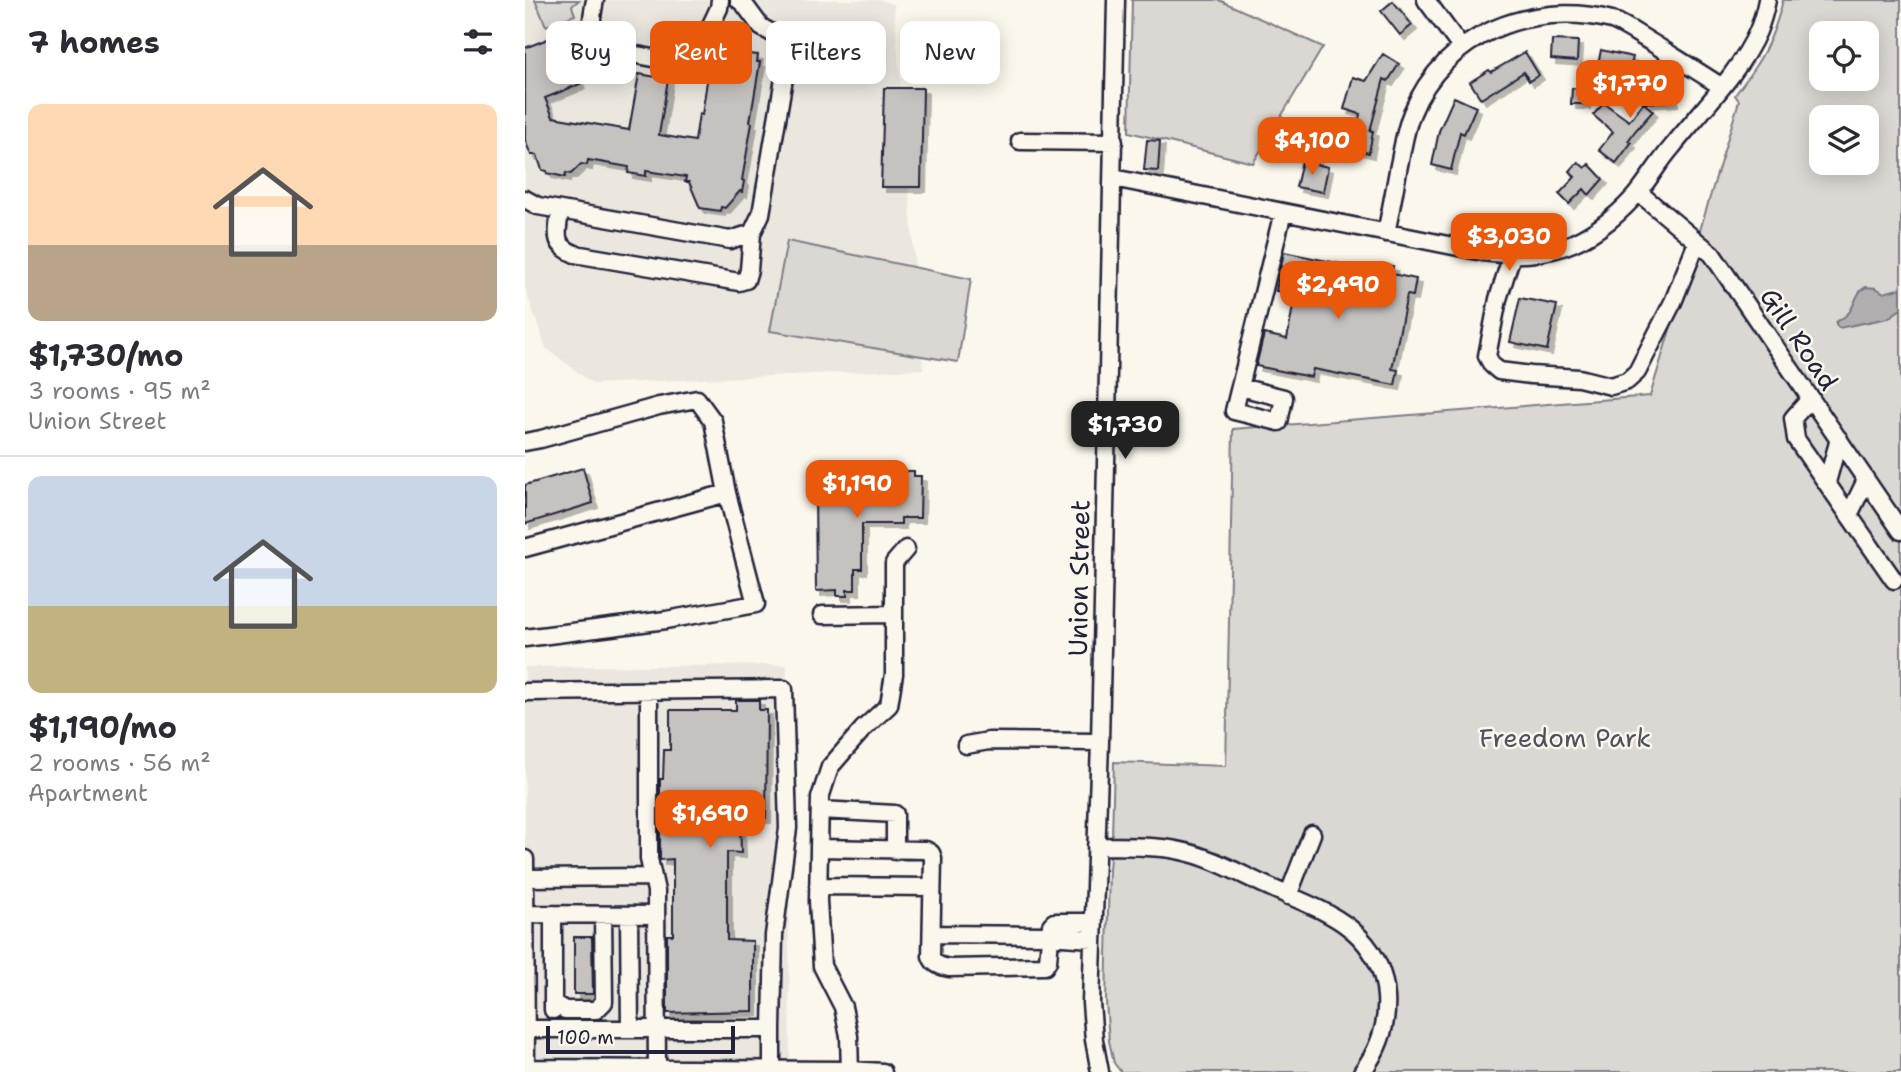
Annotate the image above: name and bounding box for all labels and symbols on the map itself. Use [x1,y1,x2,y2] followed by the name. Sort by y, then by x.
[1573,60,1687,120] pin: $1,770
[1255,118,1369,177] pin: $4,100
[1452,214,1566,273] pin: $3,030
[1281,262,1395,321] pin: $2,490
[1752,281,1847,397] street label: Gill Road
[1068,402,1182,461] pin: $1,730
[800,461,914,520] pin: $1,190
[1060,499,1097,657] street label: Union Street
[1479,720,1651,755] park label: Freedom Park
[653,790,767,850] pin: $1,690
[546,1023,735,1055] scale bar

